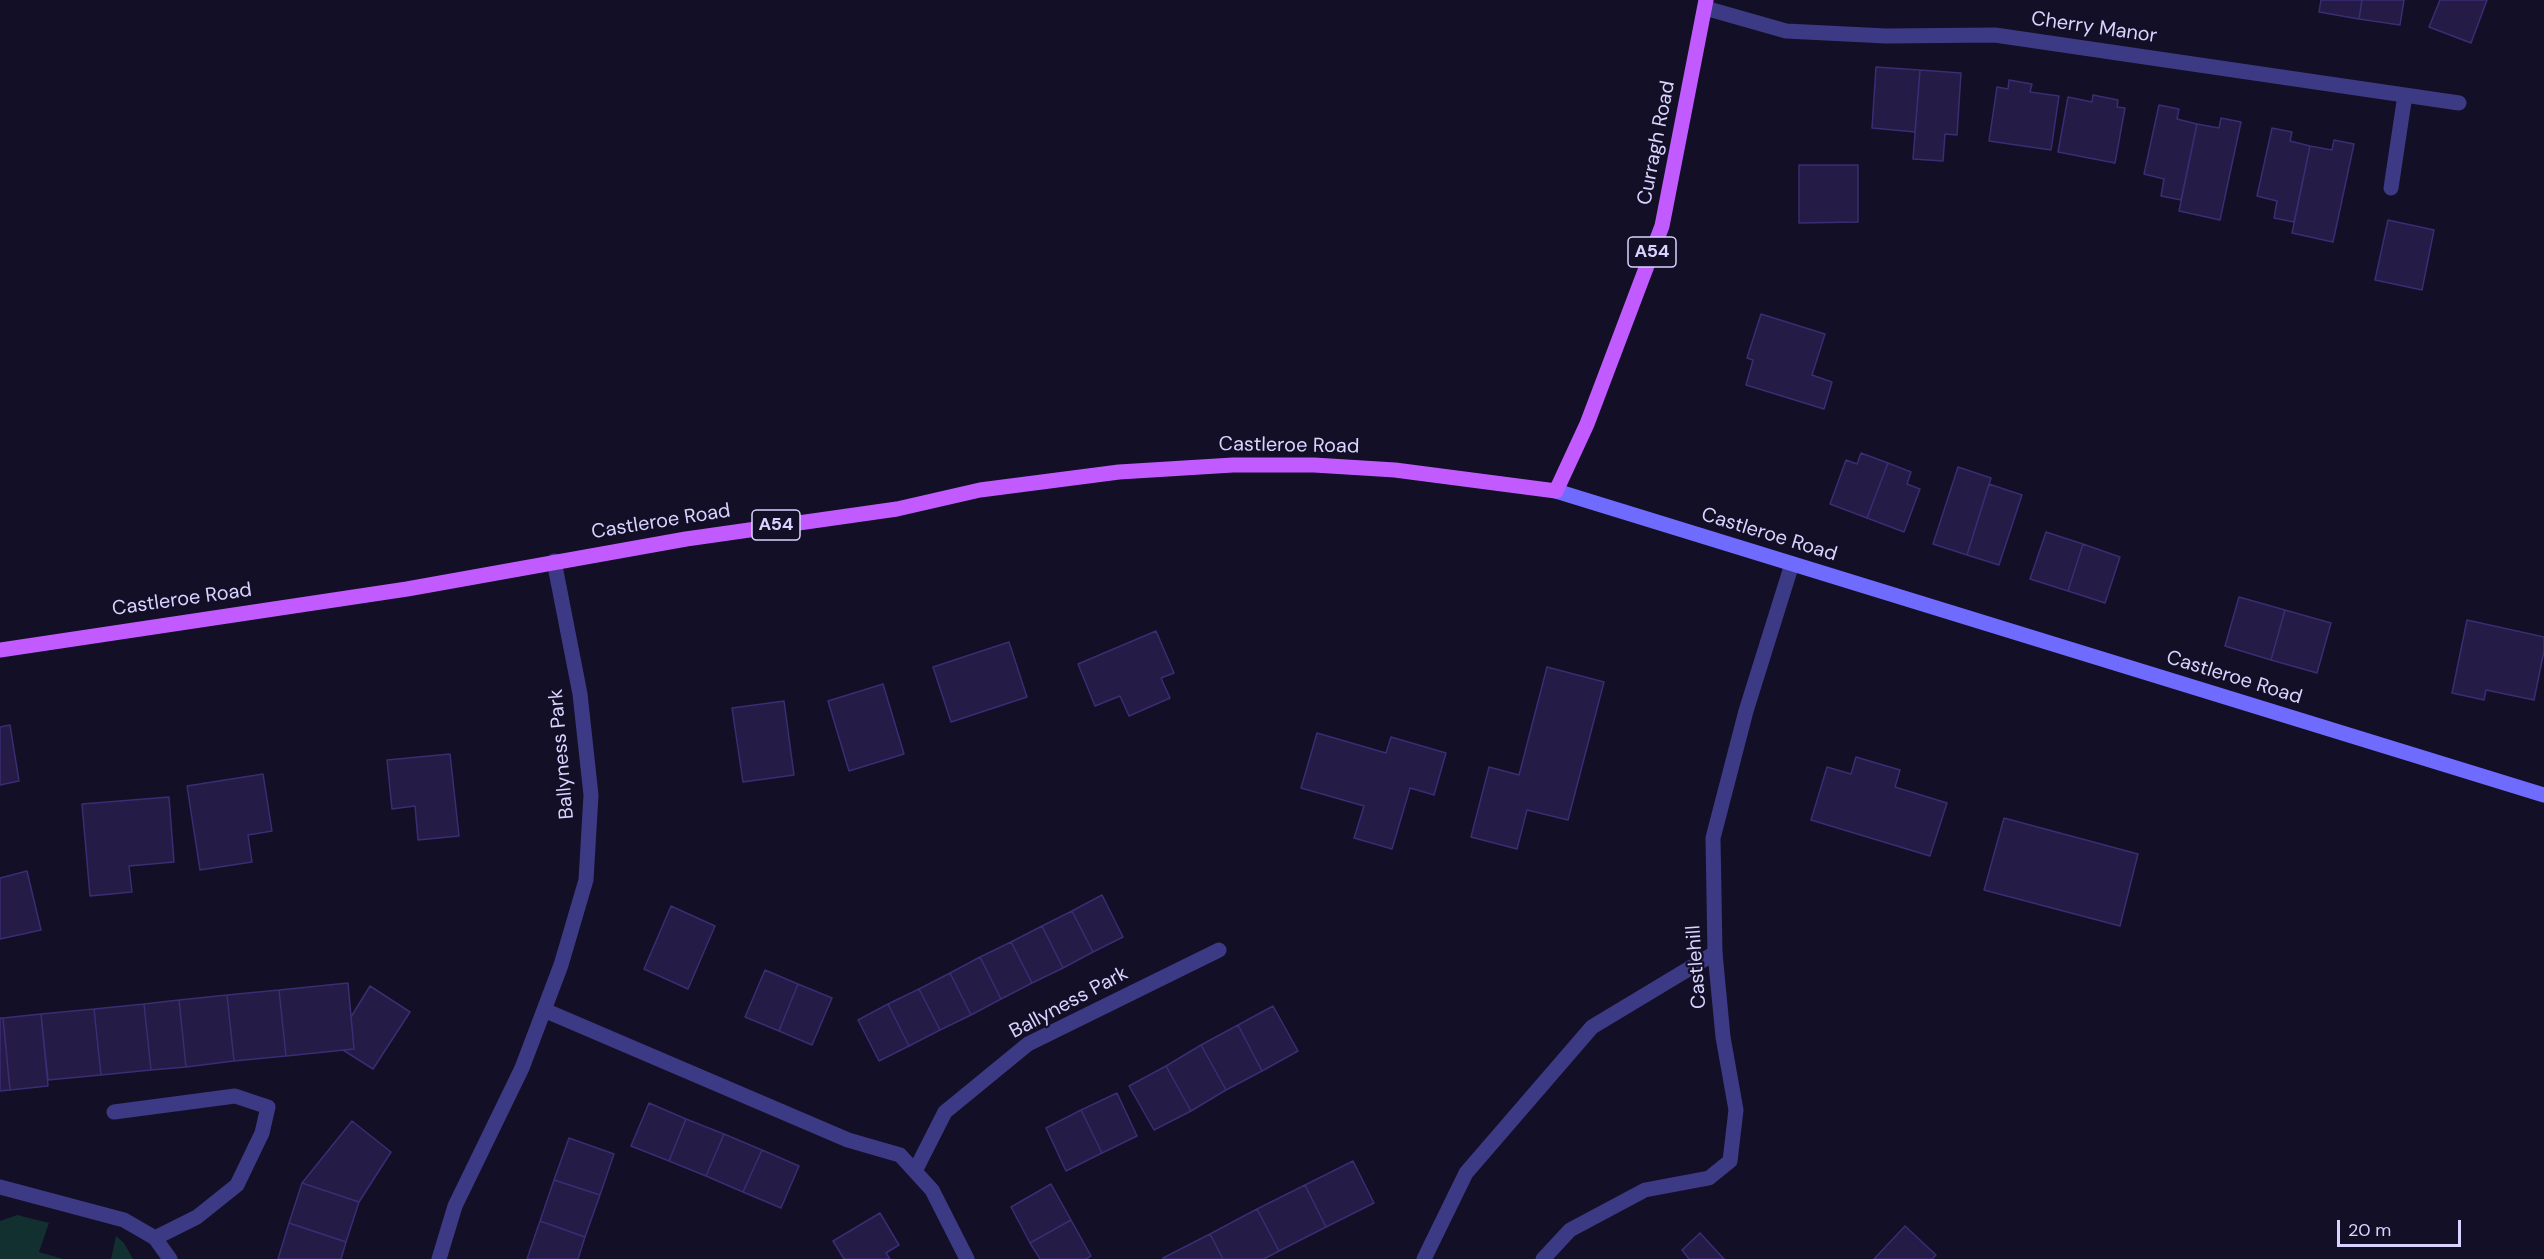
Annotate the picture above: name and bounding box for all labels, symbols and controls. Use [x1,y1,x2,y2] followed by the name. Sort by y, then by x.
[2030,7,2158,49] street label: Cherry Manor
[1633,79,1681,207] street label: Curragh Road
[1628,237,1676,267] road number: A54
[1219,433,1359,459] street label: Castleroe Road
[590,499,732,545] street label: Castleroe Road
[1698,503,1840,567] street label: Castleroe Road
[752,510,800,540] road number: A54
[111,578,253,622] street label: Castleroe Road
[2163,646,2305,710] street label: Castleroe Road
[544,688,580,820] street label: Ballyness Park
[1682,924,1712,1010] street label: Castlehill
[1006,962,1132,1044] street label: Ballyness Park
[2340,1208,2464,1246] scale bar
[2348,1218,2391,1242] text: 20 m

